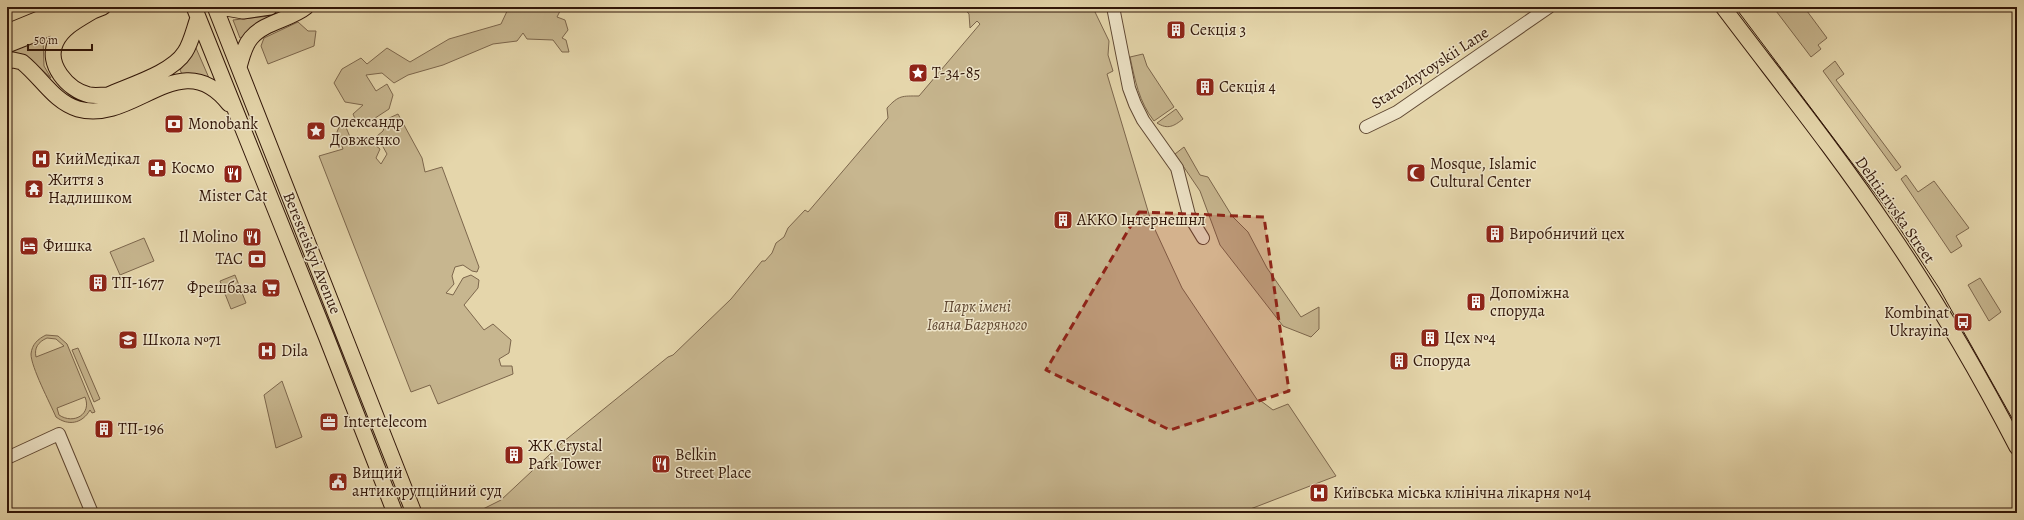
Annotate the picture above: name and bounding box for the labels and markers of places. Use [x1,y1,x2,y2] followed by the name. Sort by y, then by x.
[1165,19,1187,41] building icon: Секція 3
[1190,19,1246,41] place label: Секція 3
[907,62,929,84] place icon: Т-34-85
[932,62,980,84] place label: Т-34-85
[1194,76,1216,98] building icon: Секція 4
[1219,76,1276,98] place label: Секція 4
[330,111,404,151] place label: Олександр Довженко
[163,113,185,135] bank icon: Monobank
[188,113,258,135] place label: Monobank
[305,120,327,142] place icon: Олександр Довженко
[30,148,52,170] hospital icon: КийМедікал
[55,148,140,170] place label: КийМедікал
[1430,153,1537,193] place label: Mosque, Islamic Cultural Center
[146,157,168,179] pharmacy icon: Космо
[171,157,215,179] place label: Космо
[1405,162,1427,184] mosque icon: Mosque, Islamic Cultural Center
[222,163,244,185] restaurant icon: Mister Cat
[48,169,132,209] place label: Життя з Надлишком
[23,178,45,200] temple icon: Життя з Надлишком
[199,185,267,207] place label: Mister Cat
[1052,209,1074,231] building icon: АККО Інтернешнл
[1076,209,1205,231] place label: АККО Інтернешнл
[1484,223,1506,245] building icon: Виробничий цех
[1509,223,1625,245] place label: Виробничий цех
[179,226,238,248] place label: Il Molino
[241,226,263,248] restaurant icon: Il Molino
[18,235,40,257] hotel icon: Фишка
[43,235,93,257] place label: Фишка
[215,248,243,270] place label: ТАС
[246,248,268,270] bank icon: ТАС
[87,272,109,294] building icon: ТП-1677
[112,272,164,294] place label: ТП-1677
[187,277,258,299] place label: Фрешбаза
[260,277,282,299] supermarket icon: Фрешбаза
[1490,282,1570,322] place label: Допоміжна споруда
[1465,291,1487,313] building icon: Допоміжна споруда
[1884,302,1950,342] place label: Kombinat Ukrayina
[1952,311,1974,333] bus stop icon: Kombinat Ukrayina
[1419,327,1441,349] building icon: Цех №4
[1444,327,1496,349] place label: Цех №4
[117,329,139,351] school or university icon: Школа №71
[142,329,221,351] place label: Школа №71
[256,340,278,362] hospital icon: Dila
[281,340,309,362] place label: Dila
[1388,350,1410,372] building icon: Споруда
[1413,350,1471,372] place label: Споруда
[318,411,340,433] office icon: Intertelecom
[343,411,427,433] place label: Intertelecom
[93,418,115,440] building icon: ТП-196
[118,418,164,440] place label: ТП-196
[528,435,602,475] place label: ЖК Crystal Park Tower
[503,444,525,466] building icon: ЖК Crystal Park Tower
[675,444,751,484] place label: Belkin Street Place
[650,453,672,475] restaurant icon: Belkin Street Place
[352,462,502,502] place label: Вищий антикорупційний суд
[327,471,349,493] public building icon: Вищий антикорупційний суд
[1308,482,1330,504] hospital icon: Київська міська клінічна лікарня №14
[1333,482,1591,504] place label: Київська міська клінічна лікарня №14

